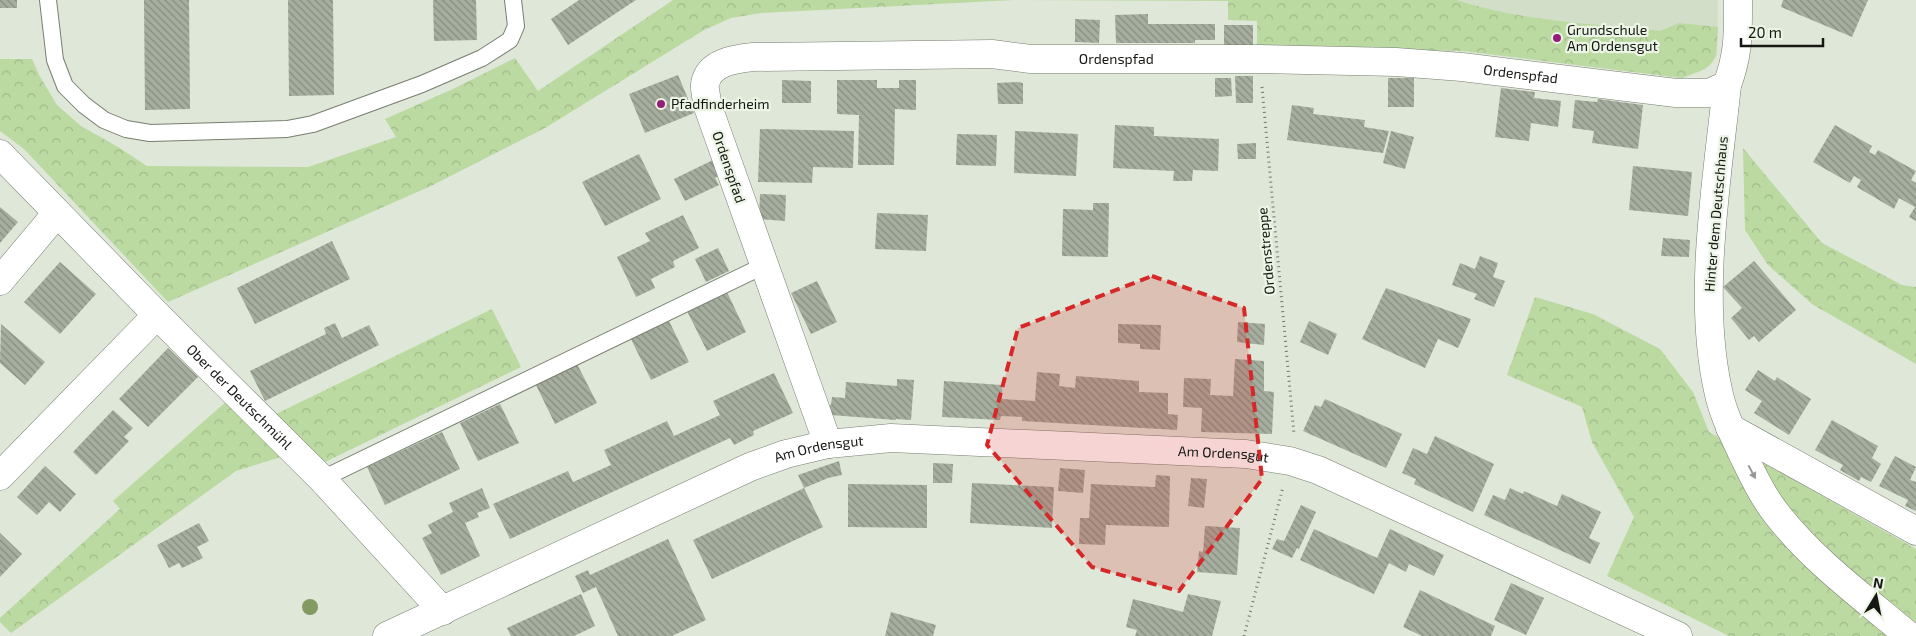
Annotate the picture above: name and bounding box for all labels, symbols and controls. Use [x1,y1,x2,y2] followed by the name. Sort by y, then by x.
[1741,15,1824,47] scale bar
[1567,21,1658,54] place label: Grundschule Am Ordensgut
[1748,23,1782,41] text: 20 m
[1551,32,1563,44] marker: Grundschule Am Ordensgut
[1079,50,1154,67] street label: Ordenspfad
[1482,61,1559,87] street label: Ordenspfad
[671,95,769,112] place label: Pfadfinderheim
[655,98,667,110] marker: Pfadfinderheim
[709,129,750,205] street label: Ordenspfad
[1700,135,1731,293] street label: Hinter dem Deutschhaus
[1253,207,1278,295] street label: Ordenstreppe
[183,340,297,453] street label: Ober der Deutschmühl
[772,432,864,466] street label: Am Ordensgut
[1178,442,1270,466] street label: Am Ordensgut
[1747,465,1756,479] one-way arrow
[1851,571,1901,621] north arrow
[1872,573,1885,592] text: N

